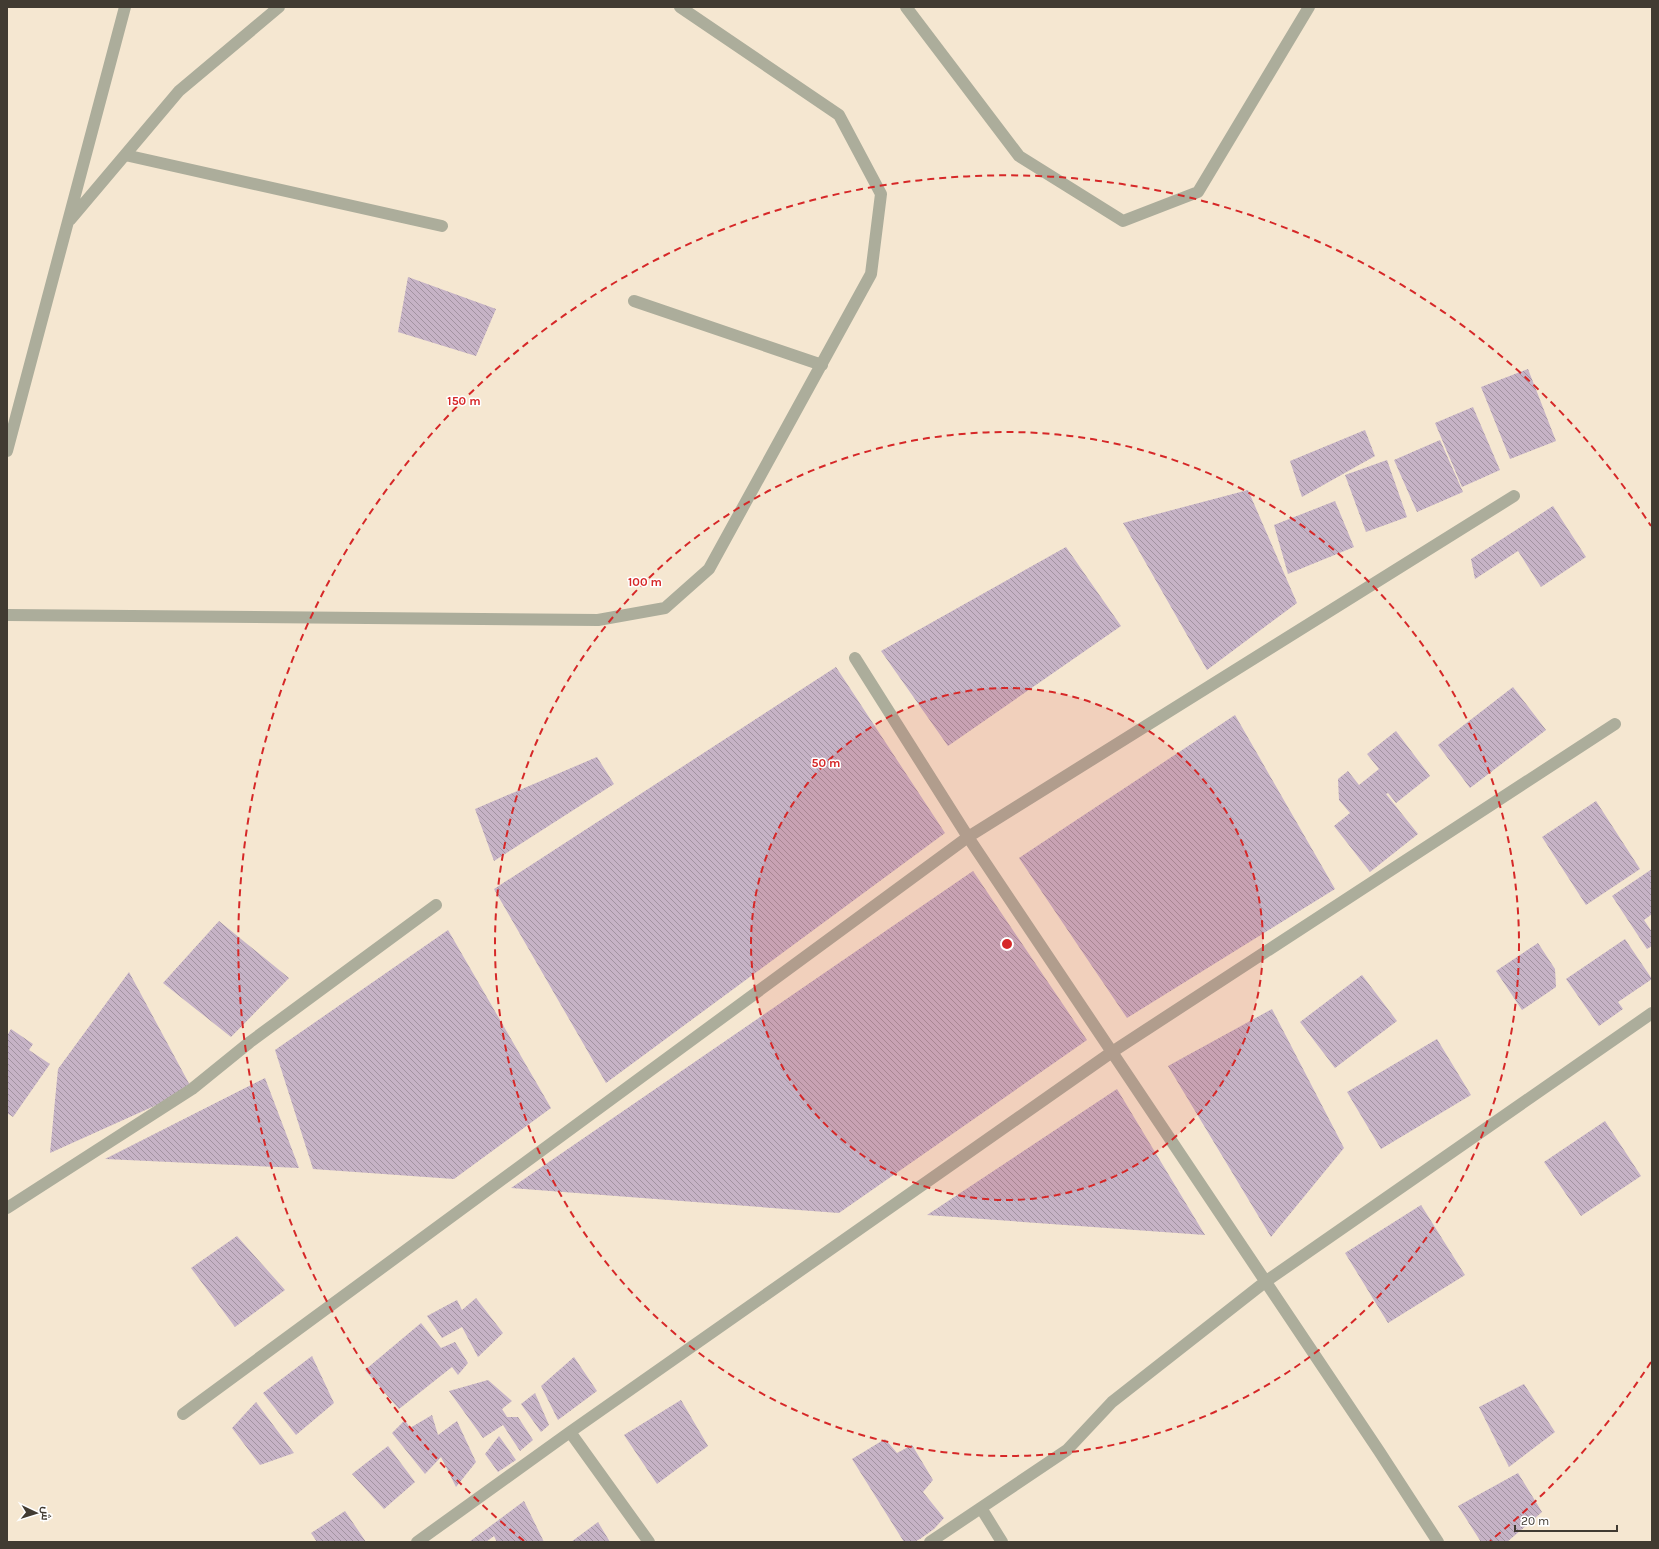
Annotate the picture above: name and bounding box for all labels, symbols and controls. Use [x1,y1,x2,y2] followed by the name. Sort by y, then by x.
[447,394,481,408] text: 150 m
[628,575,662,589] text: 100 m
[812,756,841,770] text: 50 m
[1000,937,1014,951] centre of rings
[16,1493,56,1533] north arrow
[39,1506,52,1521] text: ش
[1515,1507,1617,1533] scale bar
[1521,1514,1549,1528] text: 20 m

